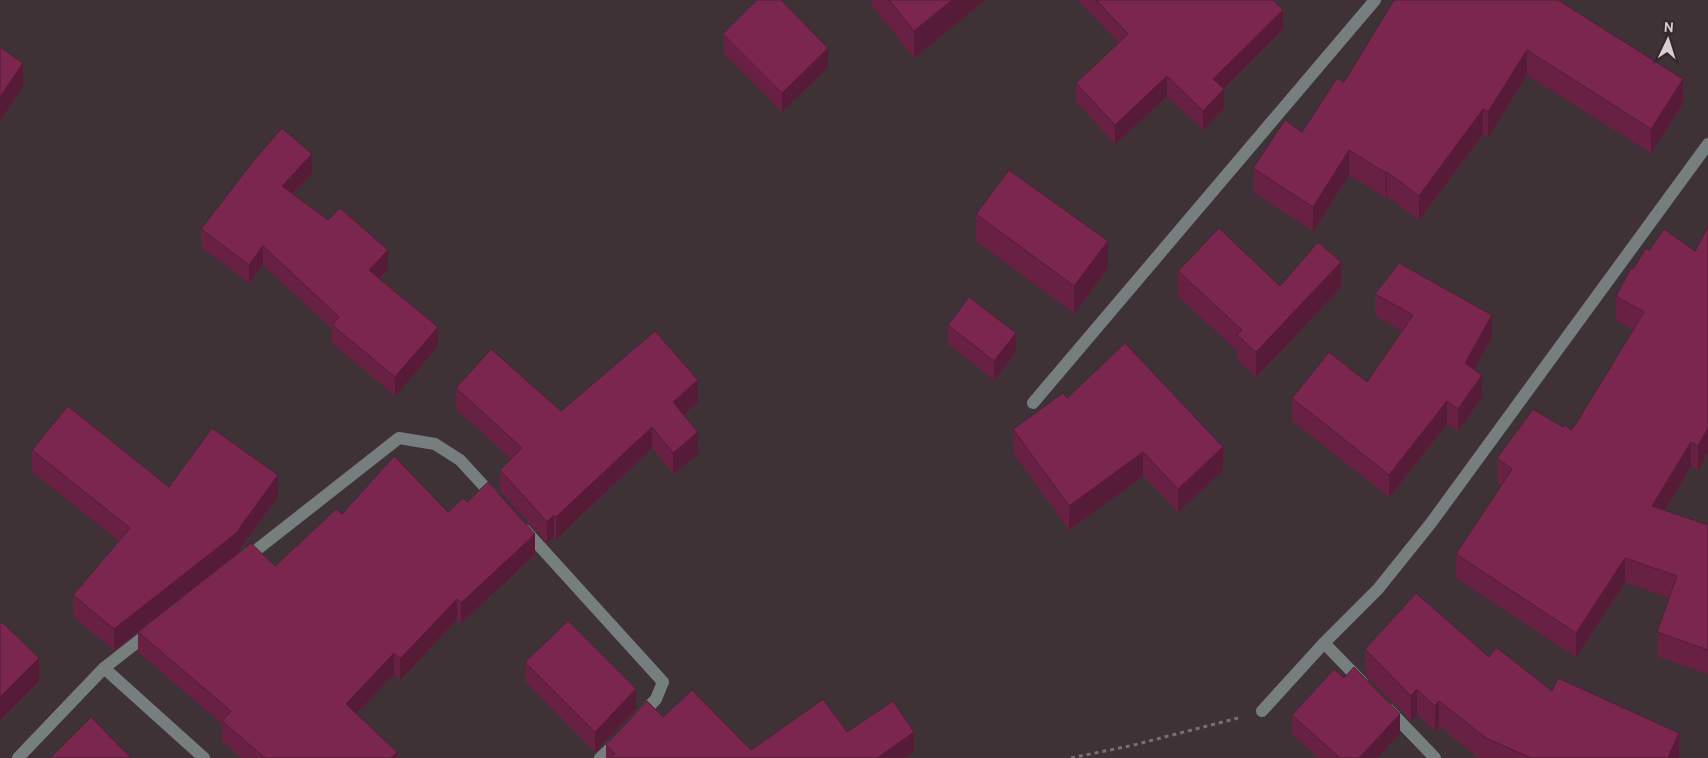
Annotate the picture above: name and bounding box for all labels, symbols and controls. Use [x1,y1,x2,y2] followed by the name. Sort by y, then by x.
[1643,15,1693,65] north arrow
[1663,18,1674,36] text: N

